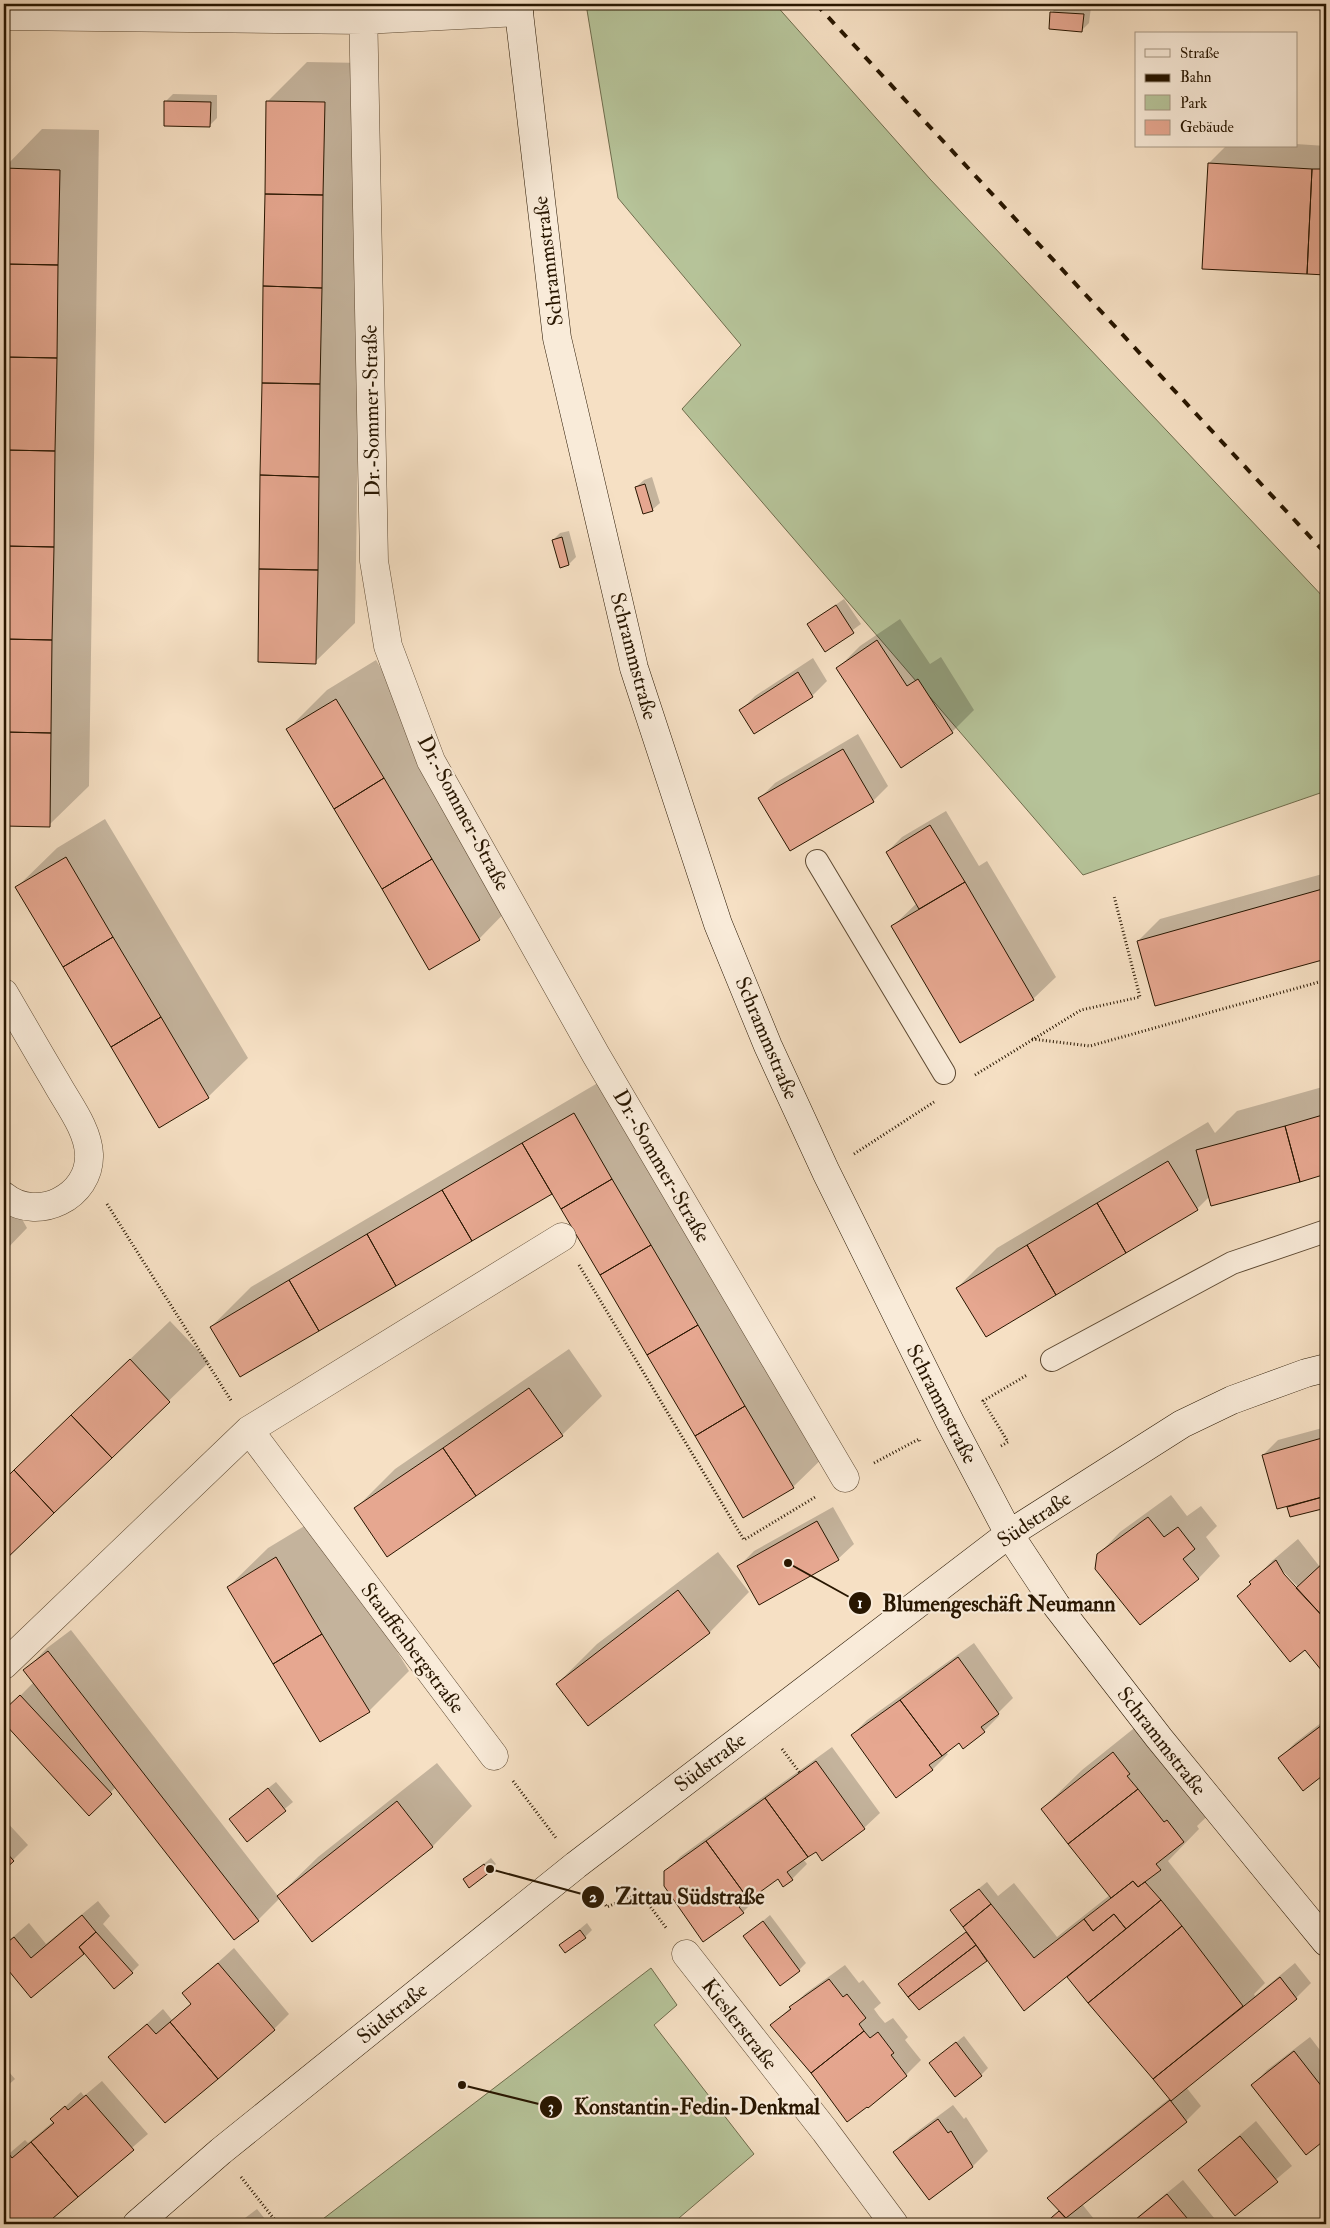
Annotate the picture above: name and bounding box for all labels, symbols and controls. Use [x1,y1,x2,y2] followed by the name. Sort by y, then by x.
[1135,32,1298,148] legend
[1180,44,1219,63] text: Straße
[1180,68,1212,87] text: Bahn
[1180,94,1207,113] text: Park
[1180,118,1234,137] text: Gebäude
[527,194,570,327] street label: Schrammstraße
[356,324,387,497] street label: Dr.-Sommer-Straße
[604,589,664,723] street label: Schrammstraße
[411,731,516,896] street label: Dr.-Sommer-Straße
[729,973,805,1104] street label: Schrammstraße
[607,1085,716,1248] street label: Dr.-Sommer-Straße
[900,1340,983,1469] street label: Schrammstraße
[992,1485,1077,1554] street label: Südstraße
[355,1577,471,1719] street label: Stauffenbergstraße
[848,1585,1126,1622] callout: Blumengeschäft Neumann
[882,1590,1116,1619] text: Blumengeschäft Neumann
[857,1594,863,1613] text: 1
[1111,1681,1213,1801] street label: Schrammstraße
[669,1726,752,1798] street label: Südstraße
[581,1878,775,1915] callout: Zittau Südstraße
[616,1883,765,1911] text: Zittau Südstraße
[589,1888,597,1907] text: 2
[696,1973,784,2076] street label: Kieslerstraße
[351,1977,433,2050] street label: Südstraße
[539,2088,830,2125] callout: Konstantin-Fedin-Denkmal
[574,2093,820,2121] text: Konstantin-Fedin-Denkmal
[548,2098,554,2117] text: 3

